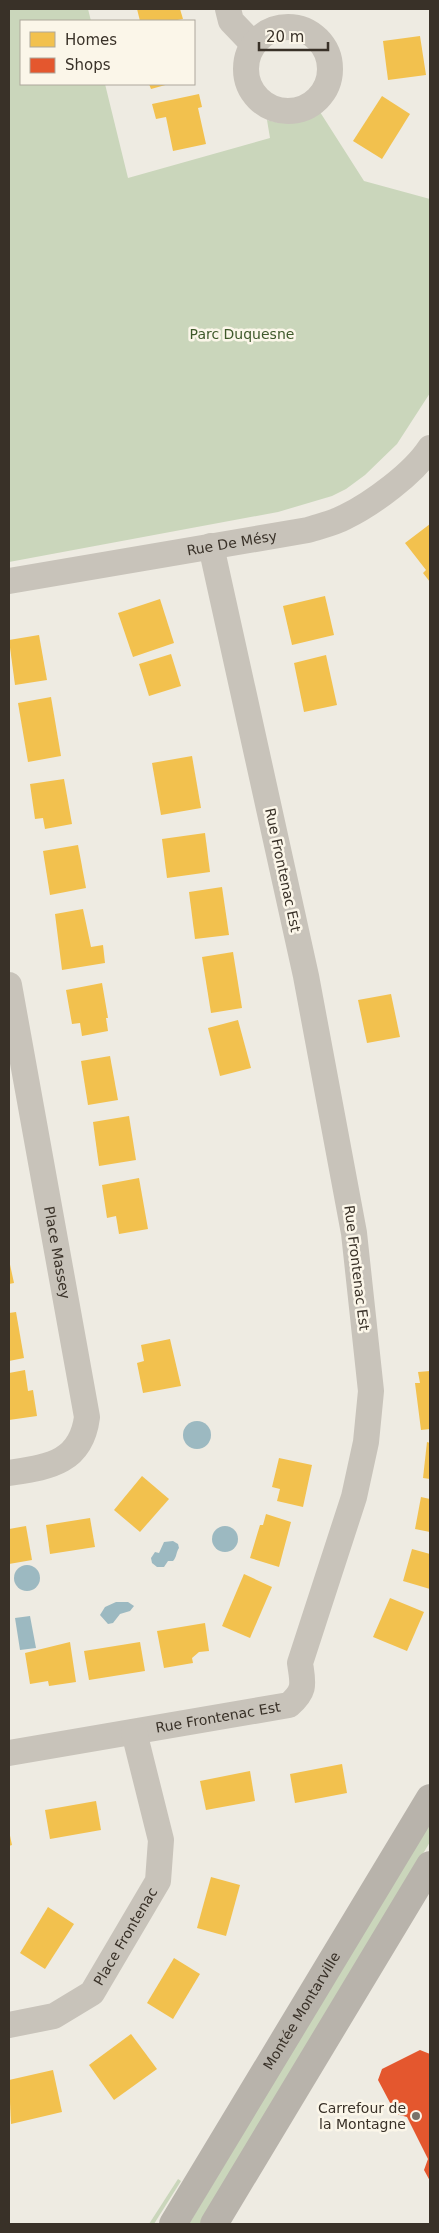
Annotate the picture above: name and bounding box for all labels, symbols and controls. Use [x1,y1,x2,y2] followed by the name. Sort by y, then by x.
[20,20,195,85] legend
[259,20,328,52] scale bar
[266,28,304,46] text: 20 m
[65,31,117,49] text: Homes
[65,56,111,74] text: Shops
[190,326,294,342] park label: Parc Duquesne
[185,527,278,559] street label: Rue De Mésy
[262,807,304,934] street label: Rue Frontenac Est
[341,1204,373,1332] street label: Rue Frontenac Est
[41,1205,74,1300] street label: Place Massey
[154,1699,282,1736] street label: Rue Frontenac Est
[90,1885,160,1988] street label: Place Frontenac
[260,1949,343,2073] street label: Montée Montarville
[318,2100,406,2132] place label: Carrefour de la Montagne
[410,2110,422,2122] marker: Carrefour de la Montagne

